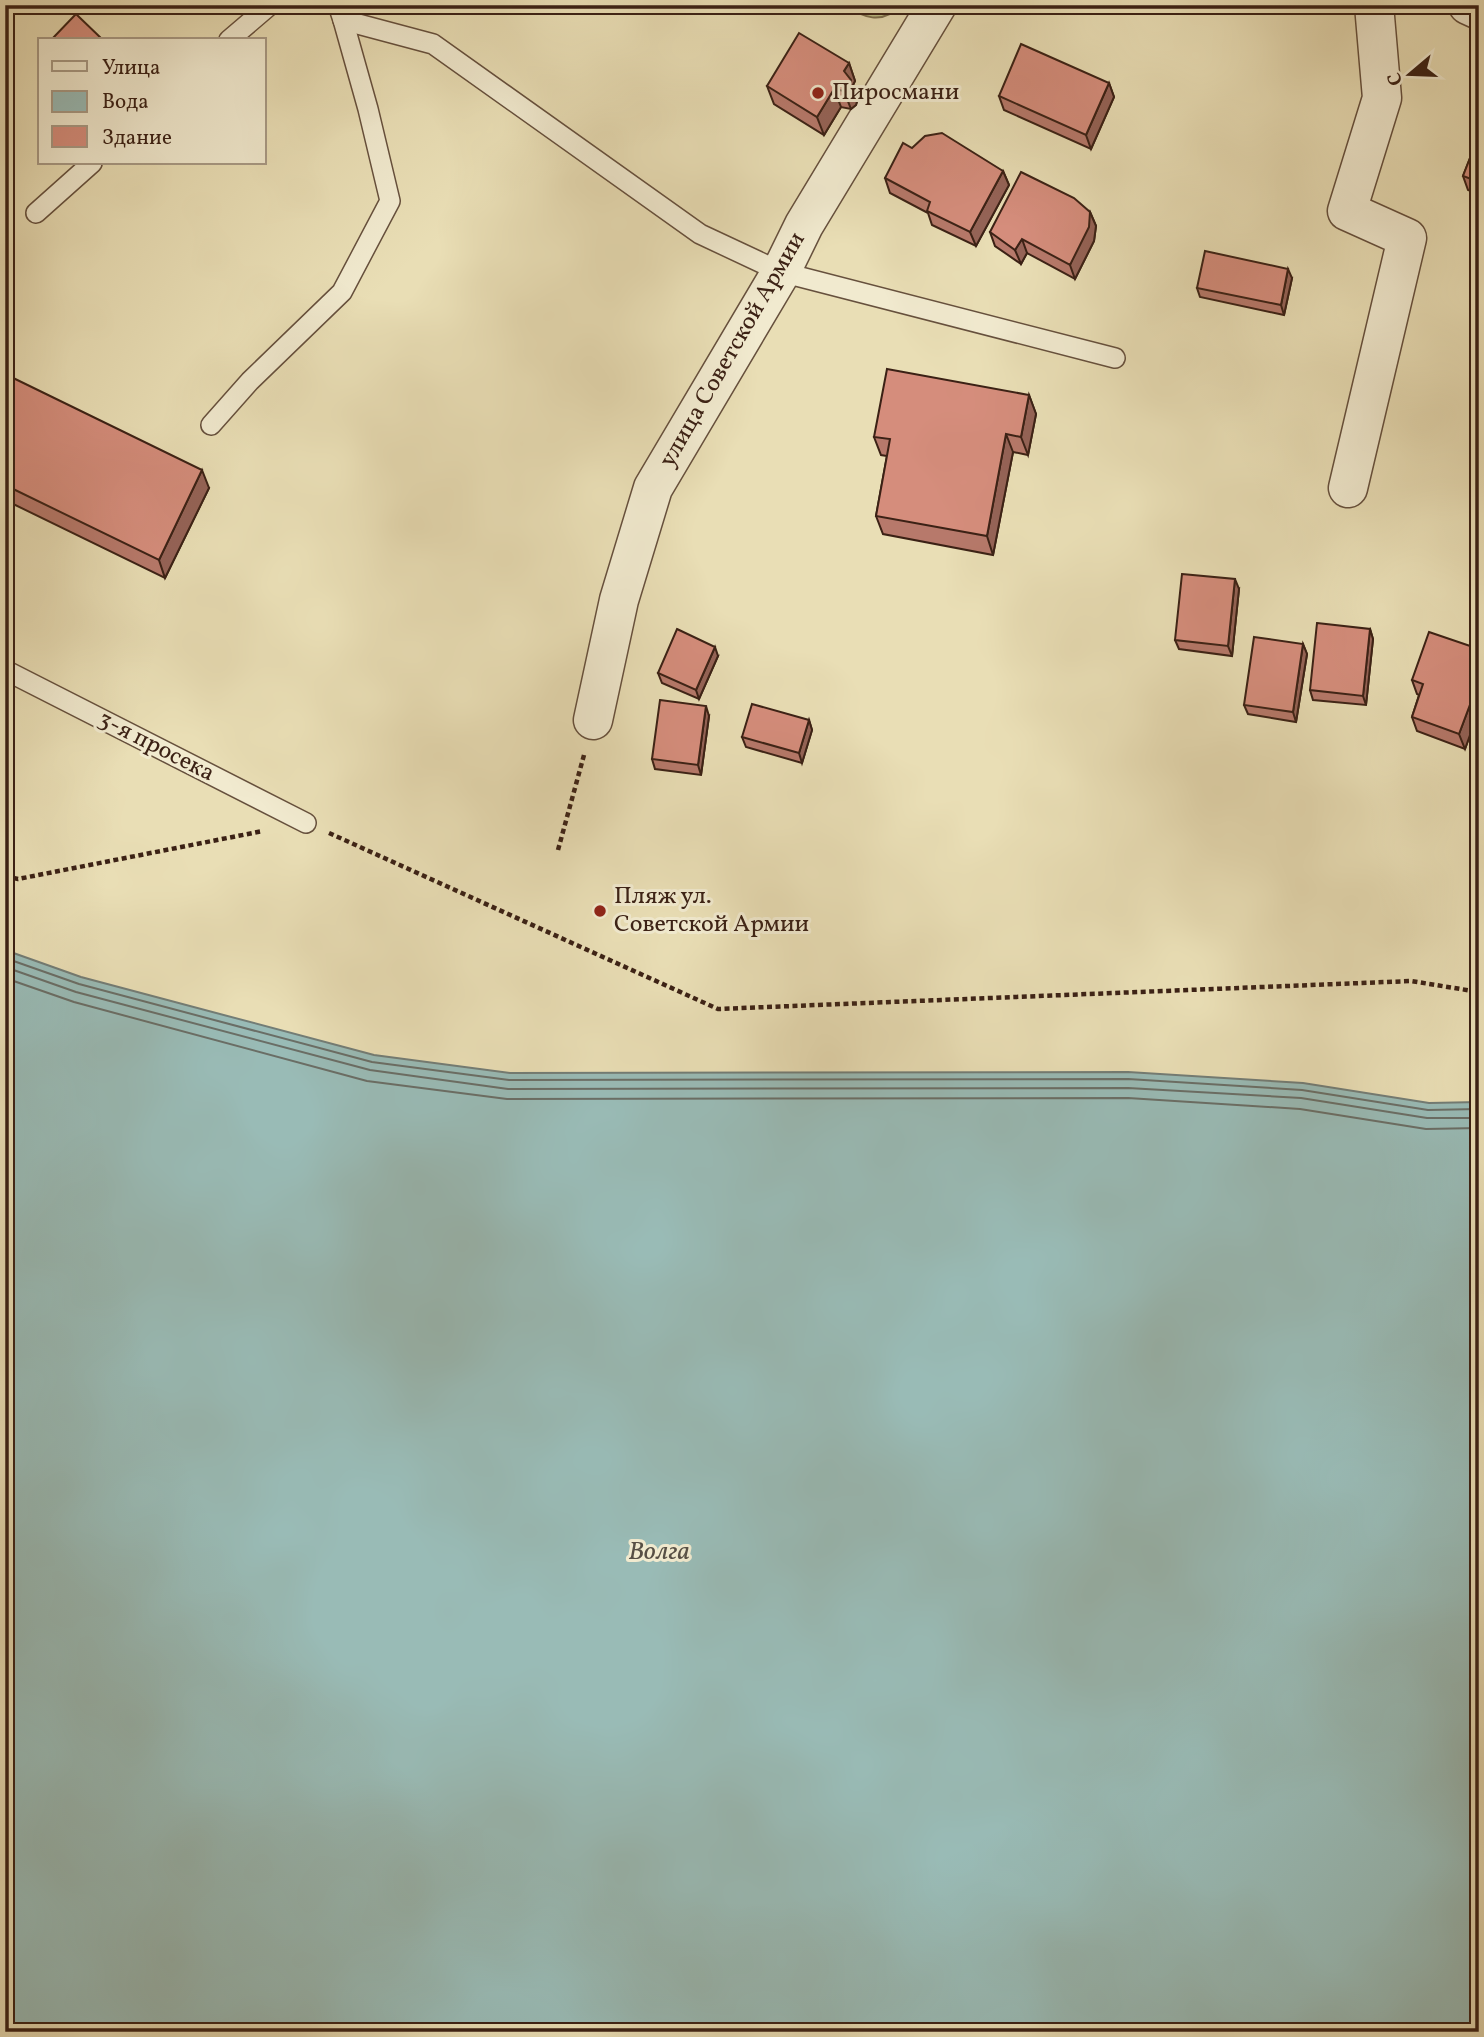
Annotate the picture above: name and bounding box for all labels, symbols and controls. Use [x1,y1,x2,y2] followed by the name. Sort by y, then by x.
[38,38,266,164] legend
[1376,38,1446,108] north arrow
[102,54,160,83] text: Улица
[1382,69,1410,89] text: С
[832,76,959,110] place label: Пиросмани
[810,85,826,101] marker: Пиросмани
[102,88,149,117] text: Вода
[102,124,172,153] text: Здание
[652,226,814,474] street label: улица Советской Армии
[92,703,220,791] street label: 3-я просека
[614,880,809,942] place label: Пляж ул. Советской Армии
[592,903,608,919] marker: Пляж ул. Советской Армии
[628,1534,690,1570] water label: Волга

